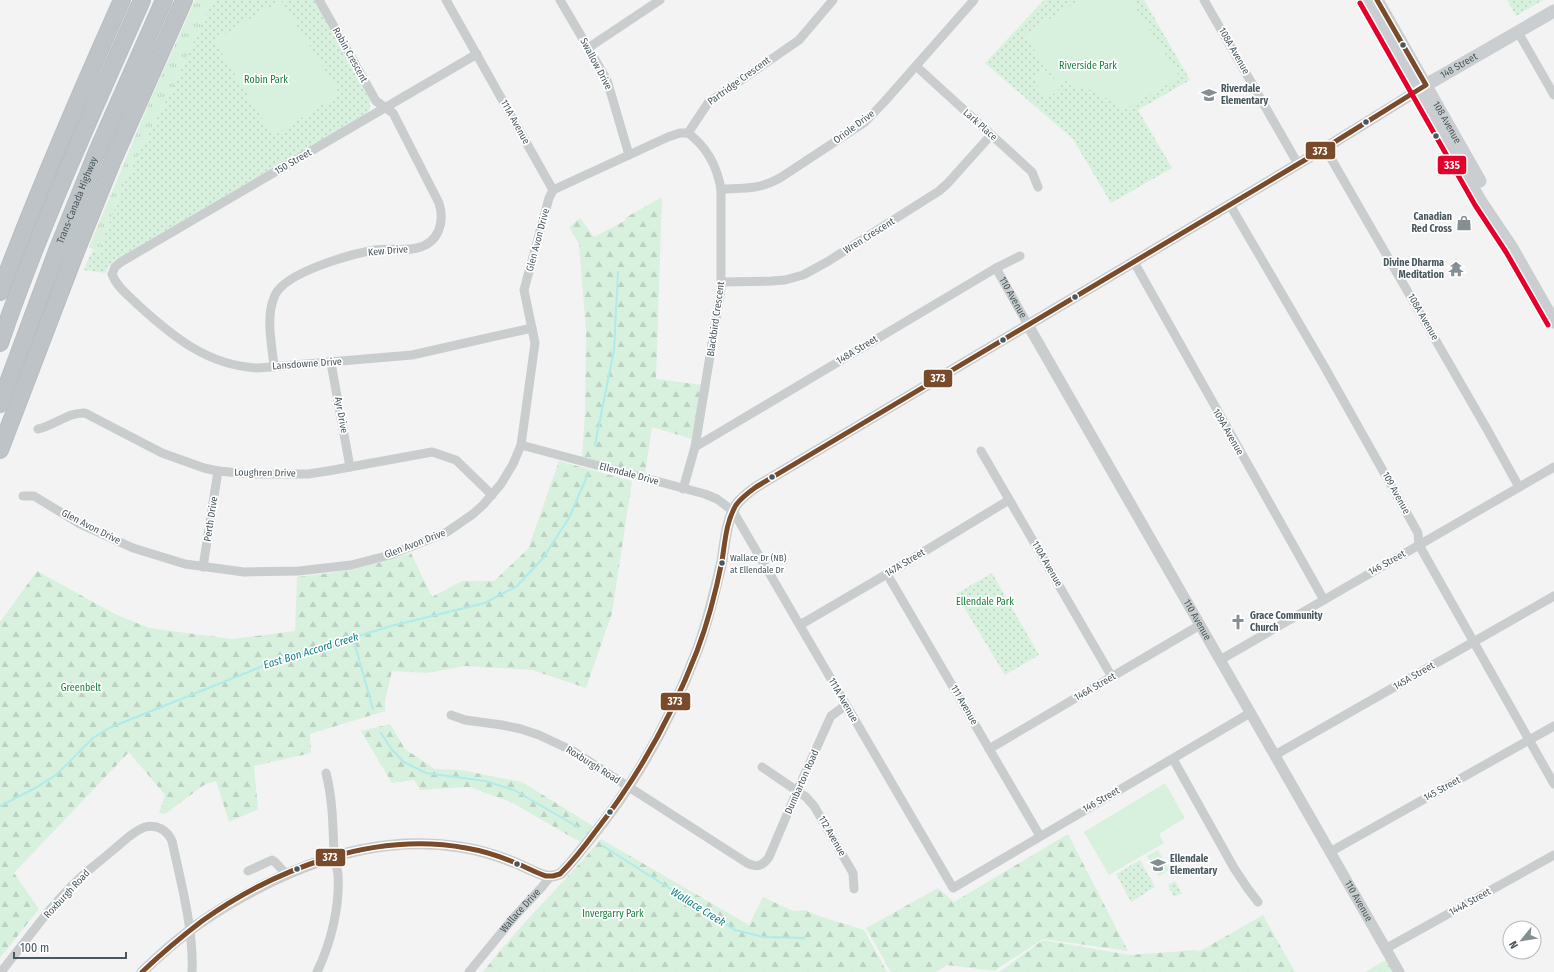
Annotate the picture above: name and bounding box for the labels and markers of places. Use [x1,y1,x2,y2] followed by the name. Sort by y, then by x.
[1398,40,1408,50] unlabelled marker
[1221,83,1268,107] place label: Riverdale Elementary
[1200,86,1218,104] school or university icon: Riverdale Elementary
[1361,117,1371,127] unlabelled marker
[1431,131,1441,141] unlabelled marker
[1411,211,1453,235] place label: Canadian Red Cross
[1455,214,1473,232] shop icon: Canadian Red Cross
[1383,257,1444,281] place label: Divine Dharma Meditation
[1447,260,1465,278] temple icon: Divine Dharma Meditation
[1070,292,1080,302] unlabelled marker
[998,335,1008,345] unlabelled marker
[767,472,777,482] unlabelled marker
[730,553,787,575] place label: Wallace Dr (NB) at Ellendale Dr
[717,558,727,568] marker: Wallace Dr (NB) at Ellendale Dr
[1250,610,1323,634] place label: Grace Community Church
[1229,613,1247,631] church icon: Grace Community Church
[605,807,615,817] unlabelled marker
[1170,853,1217,877] place label: Ellendale Elementary
[1149,856,1167,874] school or university icon: Ellendale Elementary
[512,859,522,869] unlabelled marker
[292,864,302,874] unlabelled marker

